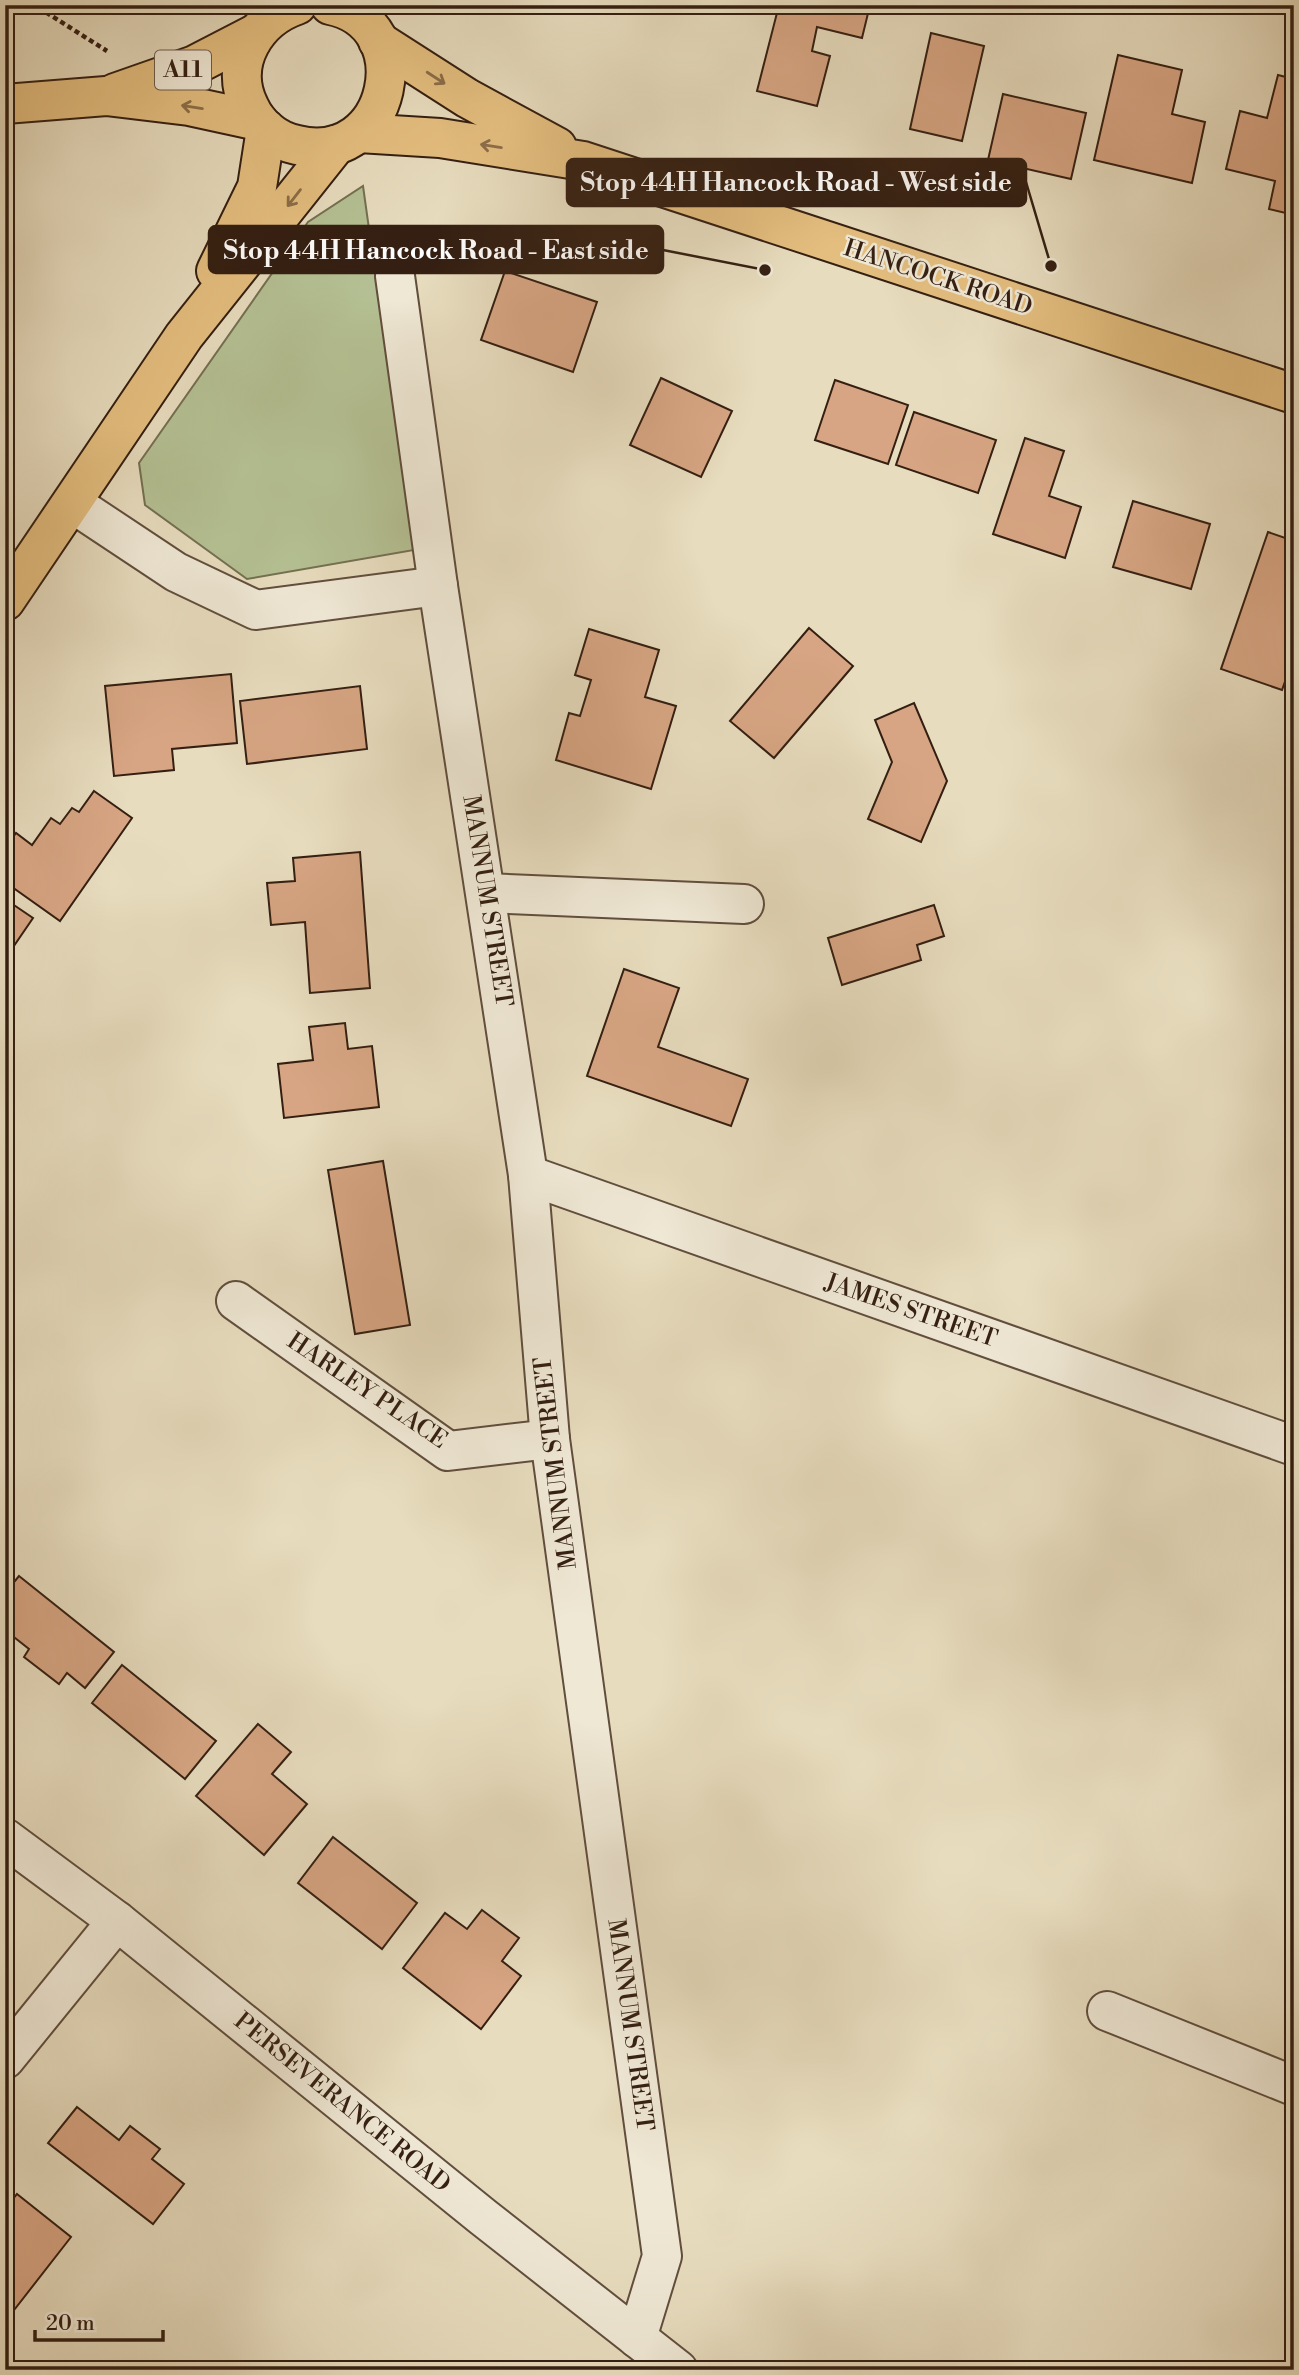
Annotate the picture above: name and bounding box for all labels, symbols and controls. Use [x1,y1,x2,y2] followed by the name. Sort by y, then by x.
[155,50,211,90] road number: A11
[425,71,445,85] one-way arrow
[181,100,204,113] one-way arrow
[480,139,503,152] one-way arrow
[567,159,1026,206] callout: Stop 44H Hancock Road - West side
[580,167,1012,199] text: Stop 44H Hancock Road - West side
[286,189,302,207] one-way arrow
[209,226,663,273] callout: Stop 44H Hancock Road - East side
[840,233,1036,323] street label: HANCOCK ROAD
[223,235,649,267] text: Stop 44H Hancock Road - East side
[455,793,519,1009] street label: MANNUM STREET
[820,1267,1001,1355] street label: JAMES STREET
[281,1326,453,1456] street label: HARLEY PLACE
[528,1355,584,1571] street label: MANNUM STREET
[600,1917,660,2133] street label: MANNUM STREET
[228,2006,456,2200] street label: PERSEVERANCE ROAD
[35,2298,163,2342] scale bar
[46,2311,95,2337] text: 20 m

